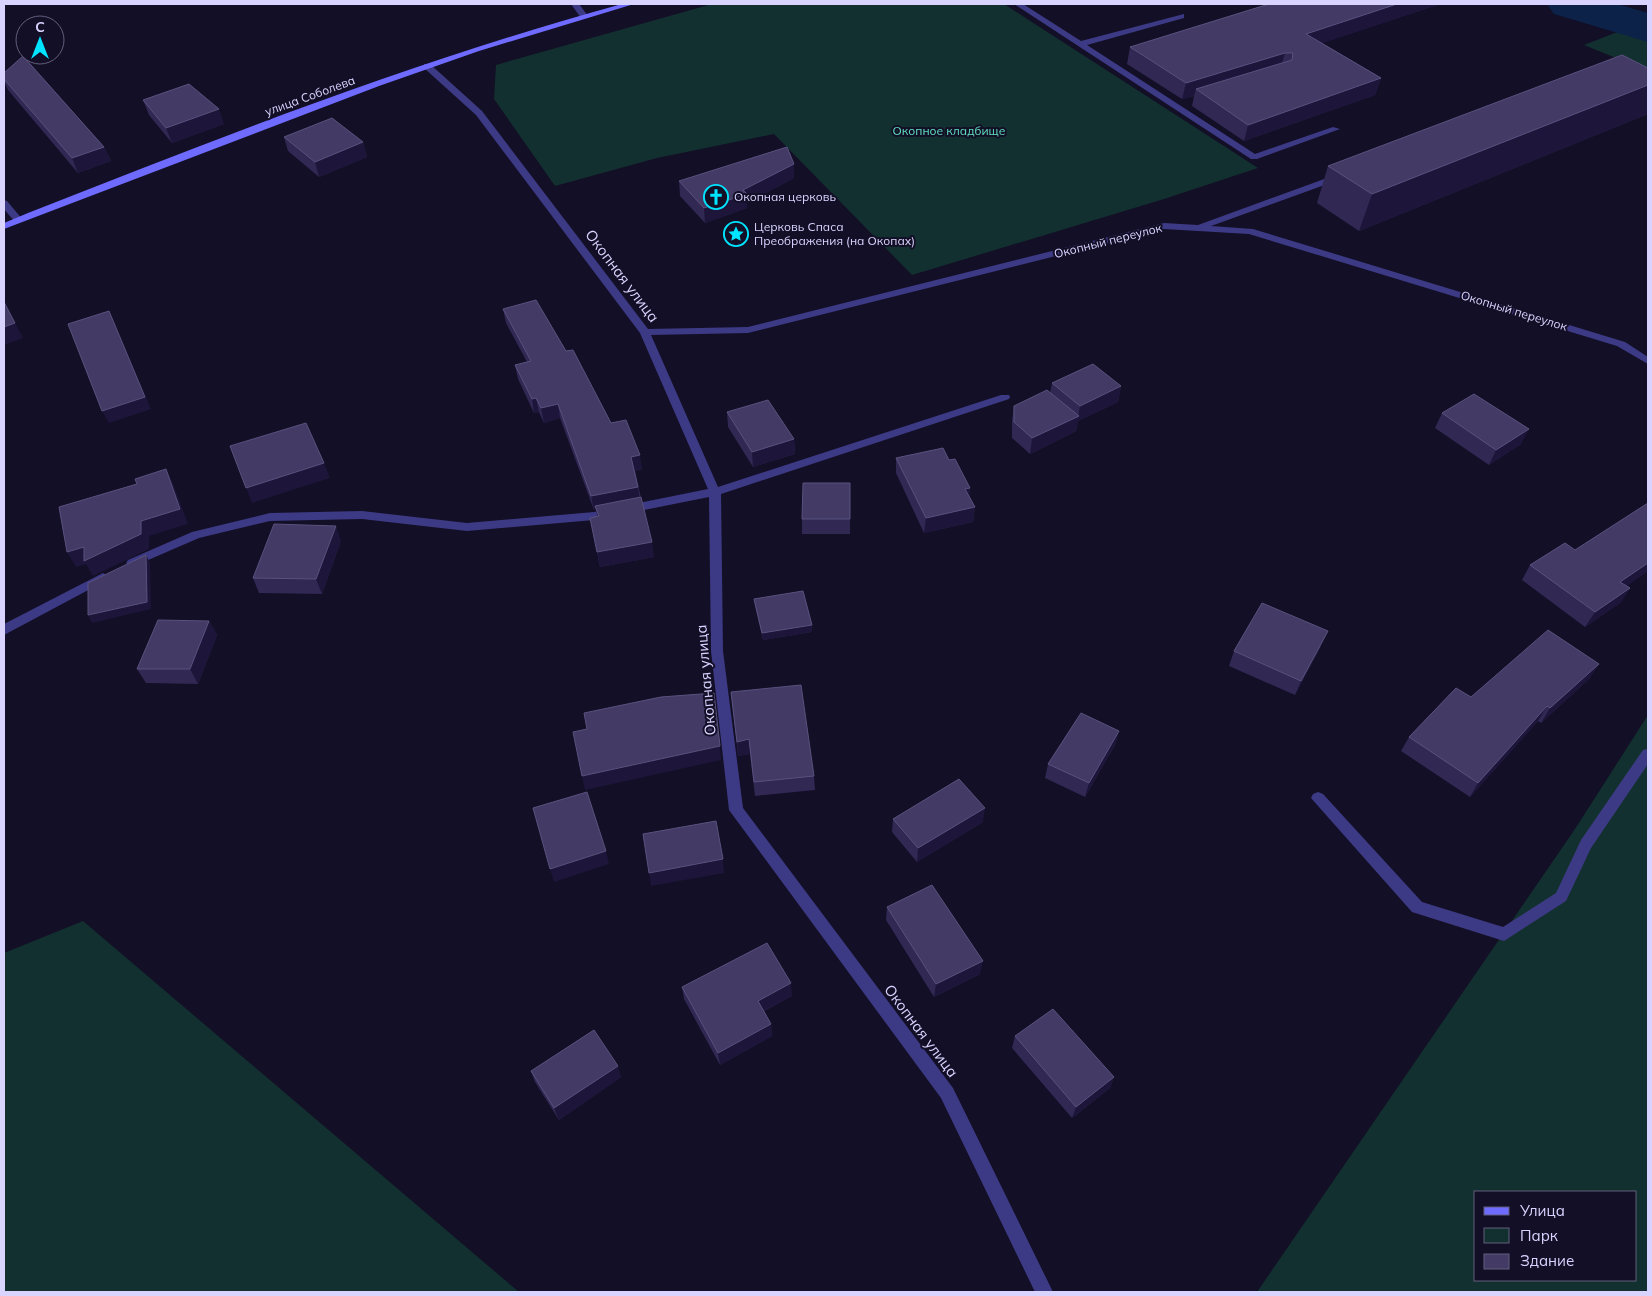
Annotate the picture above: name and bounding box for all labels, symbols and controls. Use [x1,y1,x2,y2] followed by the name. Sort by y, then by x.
[15,15,65,65] north arrow
[35,18,45,36] text: С
[263,72,357,119] street label: улица Соболева
[893,123,1006,138] park label: Окопное кладбище
[703,184,729,210] church icon: Окопная церковь
[734,189,836,204] place label: Окопная церковь
[754,219,915,248] place label: Церковь Спаса Преображения (на Окопах)
[1052,220,1164,261] street label: Окопный переулок
[723,221,749,247] place icon: Церковь Спаса Преображения (на Окопах)
[581,226,663,326] street label: Окопная улица
[1459,287,1570,334] street label: Окопный переулок
[691,624,720,736] street label: Окопная улица
[880,981,962,1081] street label: Окопная улица
[1474,1191,1637,1281] legend
[1519,1201,1565,1220] text: Улица
[1520,1226,1559,1245] text: Парк
[1520,1251,1574,1270] text: Здание

